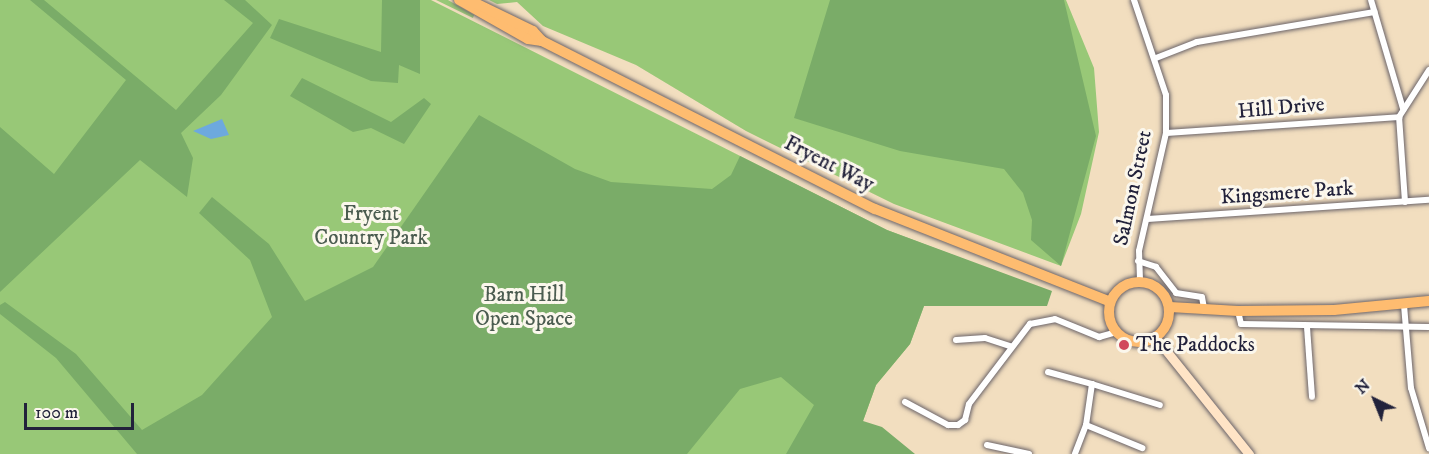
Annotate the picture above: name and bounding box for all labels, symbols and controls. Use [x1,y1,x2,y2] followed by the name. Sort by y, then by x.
[1237,92,1325,124] street label: Hill Drive
[1108,128,1158,248] street label: Salmon Street
[780,131,878,197] street label: Fryent Way
[1220,176,1354,210] street label: Kingsmere Park
[314,201,428,251] park label: Fryent Country Park
[475,282,573,332] park label: Barn Hill Open Space
[1136,332,1255,358] place label: The Paddocks
[1117,338,1131,352] marker: The Paddocks
[1345,370,1405,430] north arrow
[1351,375,1374,399] text: N
[27,391,136,429] scale bar
[35,402,78,424] text: 100 m

